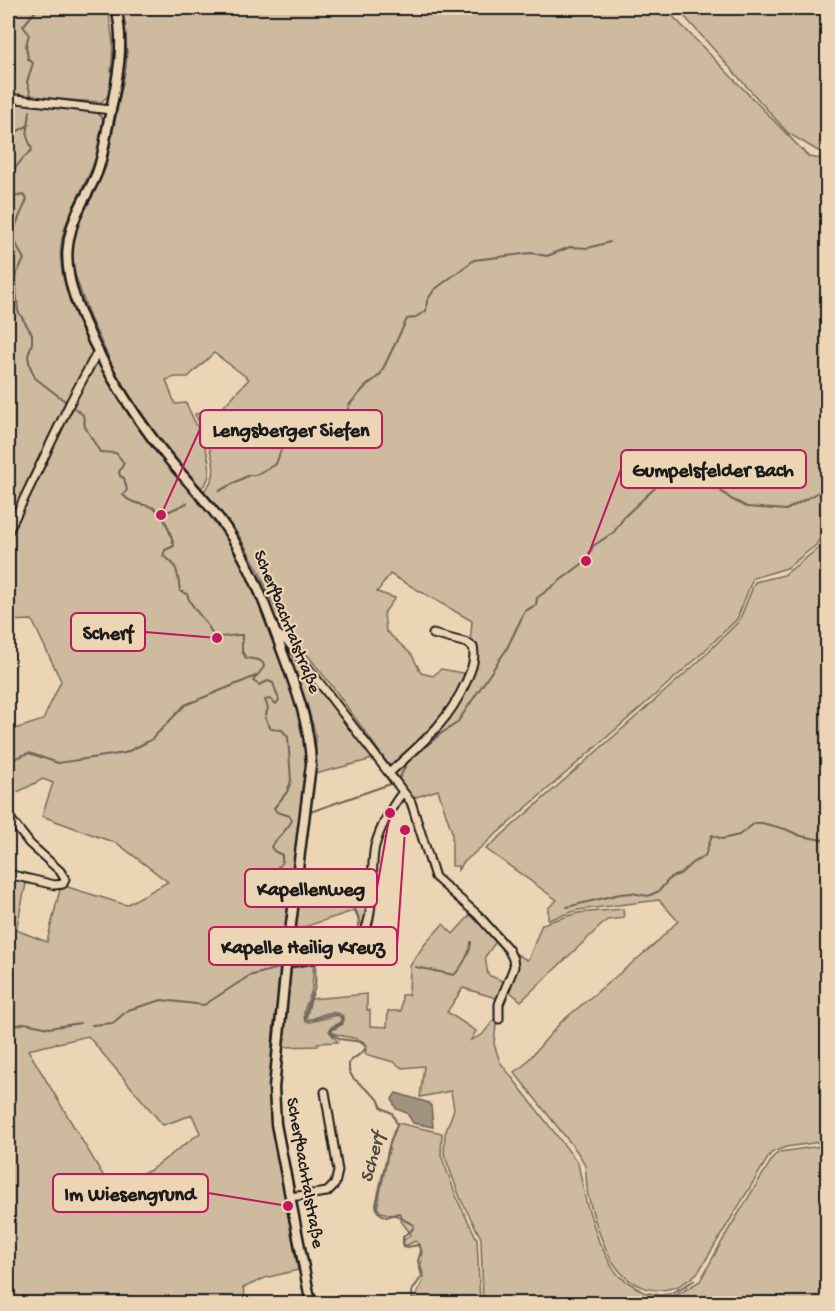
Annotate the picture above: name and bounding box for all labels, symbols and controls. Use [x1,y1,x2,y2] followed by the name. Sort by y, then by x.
[200,410,382,448] callout: Lengsberger Siefen
[212,421,370,444] text: Lengsberger Siefen
[621,450,806,488] callout: Gumpelsfelder Bach
[632,461,794,484] text: Gumpelsfelder Bach
[248,547,325,697] street label: Scherfbachtalstraße
[71,613,145,651] callout: Scherf
[83,624,135,647] text: Scherf
[245,869,377,907] callout: Kapellenweg
[256,880,365,903] text: Kapellenweg
[209,927,397,965] callout: Kapelle Heilig Kreuz
[220,938,386,961] text: Kapelle Heilig Kreuz
[280,1096,328,1251] street label: Scherfbachtalstraße
[356,1127,393,1185] water label: Scherf
[53,1174,208,1212] callout: Im Wiesengrund
[64,1185,198,1208] text: Im Wiesengrund

